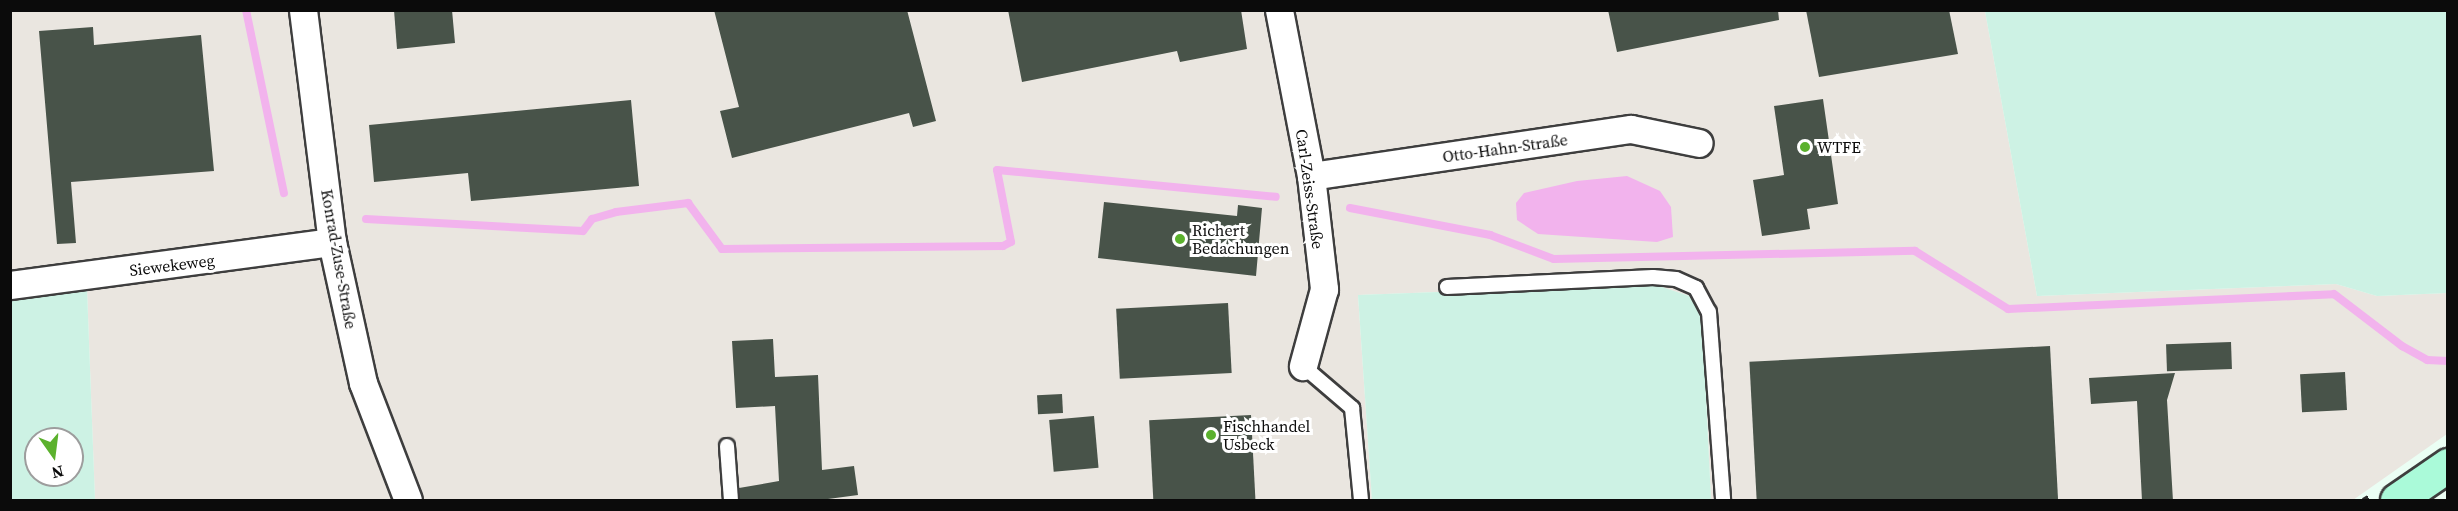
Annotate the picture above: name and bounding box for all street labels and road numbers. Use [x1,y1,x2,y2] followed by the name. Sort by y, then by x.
[1292,128,1328,250] street label: Carl-Zeiss-Straße
[1441,130,1569,166] street label: Otto-Hahn-Straße
[317,188,361,330] street label: Konrad-Zuse-Straße
[128,250,216,280] street label: Siewekeweg

